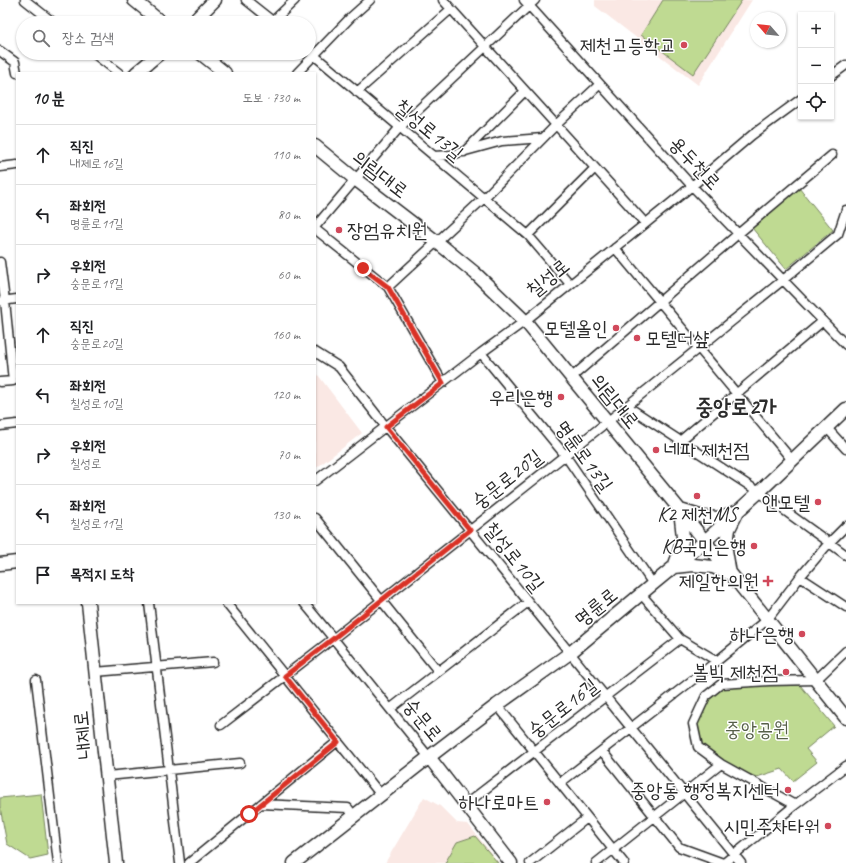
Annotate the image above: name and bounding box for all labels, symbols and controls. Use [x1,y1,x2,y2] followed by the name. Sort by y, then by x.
[750,12,786,48] north arrow
[798,12,834,120] map controls
[798,12,834,48] button: +
[16,16,316,60] search box
[30,27,52,49] icon: search
[62,29,114,48] text: 장소 검색
[579,33,676,58] place label: 제천고등학교
[679,40,689,50] marker: 제천고등학교
[798,48,834,84] button: −
[798,84,834,120] button: locate
[32,88,65,109] text: 10 분
[242,90,300,106] text: 도보 · 730 m
[389,94,469,166] street label: 칠성로13길
[664,131,726,195] street label: 용두천로
[70,137,94,156] text: 직진
[32,144,54,166] icon: ahead
[347,144,413,204] street label: 의림대로
[272,147,300,163] text: 110 m
[70,156,124,172] text: 내제로16길
[70,197,106,216] text: 좌회전
[32,204,54,226] icon: left
[278,207,300,223] text: 80 m
[70,216,124,232] text: 명륜로11길
[347,218,427,243] place label: 장엄유치원
[334,225,344,235] marker: 장엄유치원
[521,253,575,303] street label: 칠성로
[70,257,106,276] text: 우회전
[354,259,372,277] route end
[32,264,54,286] icon: right
[278,267,300,283] text: 60 m
[70,276,124,292] text: 숭문로19길
[544,316,608,341] place label: 모텔올인
[70,317,94,336] text: 직진
[611,323,621,333] marker: 모텔올인
[32,324,54,346] icon: ahead
[645,326,709,351] place label: 모텔더샾
[272,327,300,343] text: 160 m
[632,333,642,343] marker: 모텔더샾
[70,336,124,352] text: 숭문로20길
[585,368,645,434] street label: 의림대로
[70,377,106,396] text: 좌회전
[32,384,54,406] icon: left
[489,385,553,410] place label: 우리은행
[272,387,300,403] text: 120 m
[556,392,566,402] marker: 우리은행
[696,393,777,421] district label: 중앙로2가
[70,396,124,412] text: 칠성로10길
[550,415,618,497] street label: 명륜로13길
[70,437,106,456] text: 우회전
[664,438,749,463] place label: 네파 제천점
[32,444,54,466] icon: right
[467,444,547,514] street label: 숭문로20길
[651,445,661,455] marker: 네파 제천점
[278,447,300,463] text: 70 m
[70,456,101,472] text: 칠성로
[762,490,810,515] place label: 앤모텔
[692,491,702,501] marker: K2 제천MS
[70,497,106,516] text: 좌회전
[813,497,823,507] marker: 앤모텔
[657,502,739,527] place label: K2 제천MS
[32,504,54,526] icon: left
[272,507,300,523] text: 130 m
[70,516,124,532] text: 칠성로11길
[478,517,550,597] street label: 칠성로10길
[661,534,746,559] place label: KB국민은행
[749,541,759,551] marker: KB국민은행
[32,564,54,586] icon: arrive
[70,565,134,584] text: 목적지 도착
[679,569,759,594] place label: 제일한의원
[762,575,774,587] marker: 제일한의원
[569,582,623,632] street label: 명륜로
[730,622,794,647] place label: 하나은행
[797,629,807,639] marker: 하나은행
[693,660,778,685] place label: 볼빅 제천점
[781,667,791,677] marker: 볼빅 제천점
[523,673,603,743] street label: 숭문로16길
[398,693,448,747] street label: 숭문로
[68,710,98,760] street label: 내제로
[725,717,789,742] park label: 중앙공원
[630,778,780,803] place label: 중앙동 행정복지센터
[783,785,793,795] marker: 중앙동 행정복지센터
[459,790,539,815] place label: 하나로마트
[542,797,552,807] marker: 하나로마트
[240,805,258,823] route start
[723,814,820,839] place label: 시민주차타워
[823,821,833,831] marker: 시민주차타워

